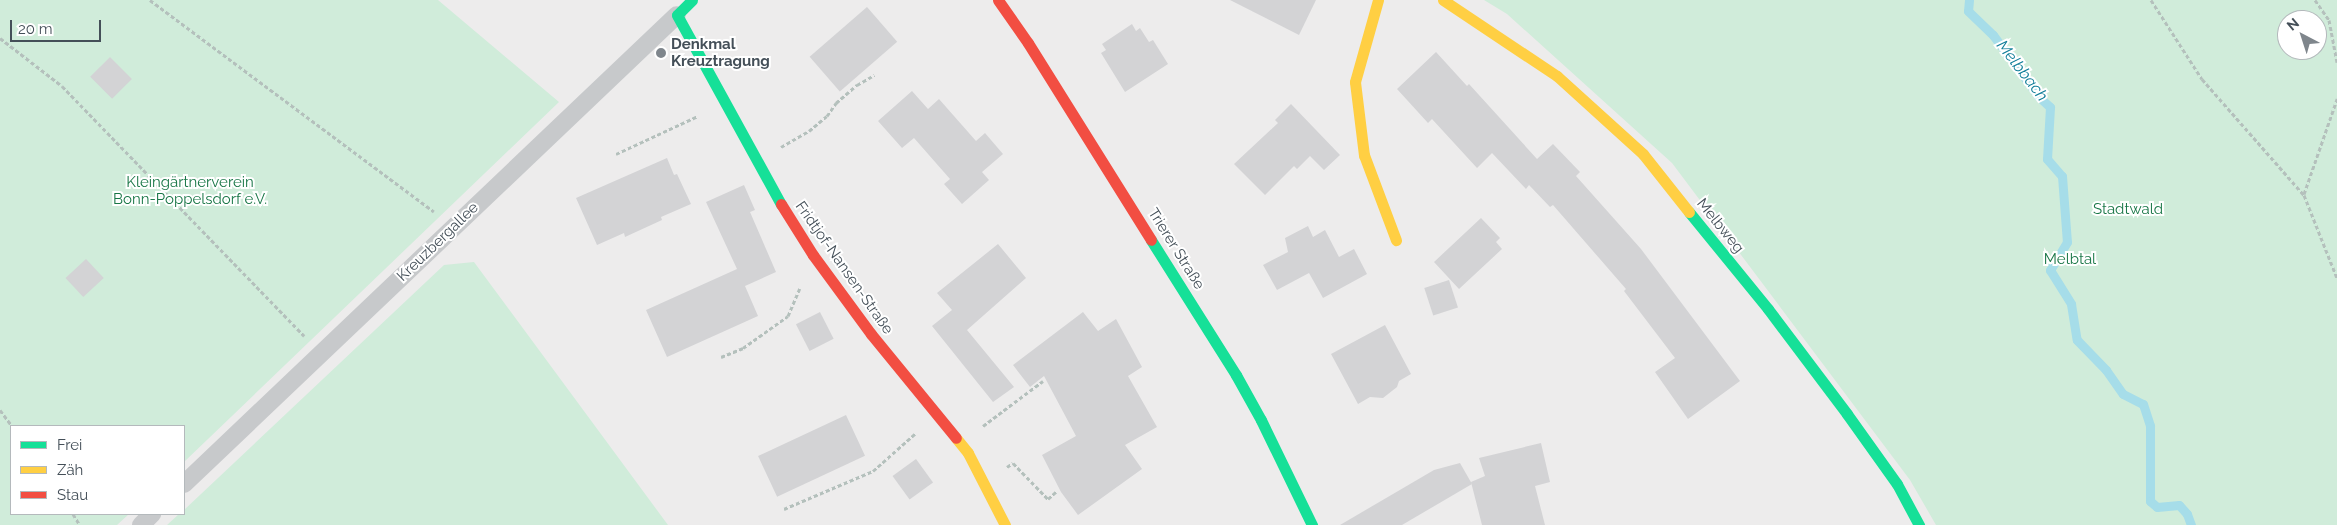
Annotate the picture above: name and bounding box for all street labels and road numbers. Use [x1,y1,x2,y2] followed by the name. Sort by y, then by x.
[1693,195,1747,257] street label: Melbweg
[791,198,897,338] street label: Fridtjof-Nansen-Straße
[394,199,482,285] street label: Kreuzbergallee
[1144,205,1208,293] street label: Trierer Straße

